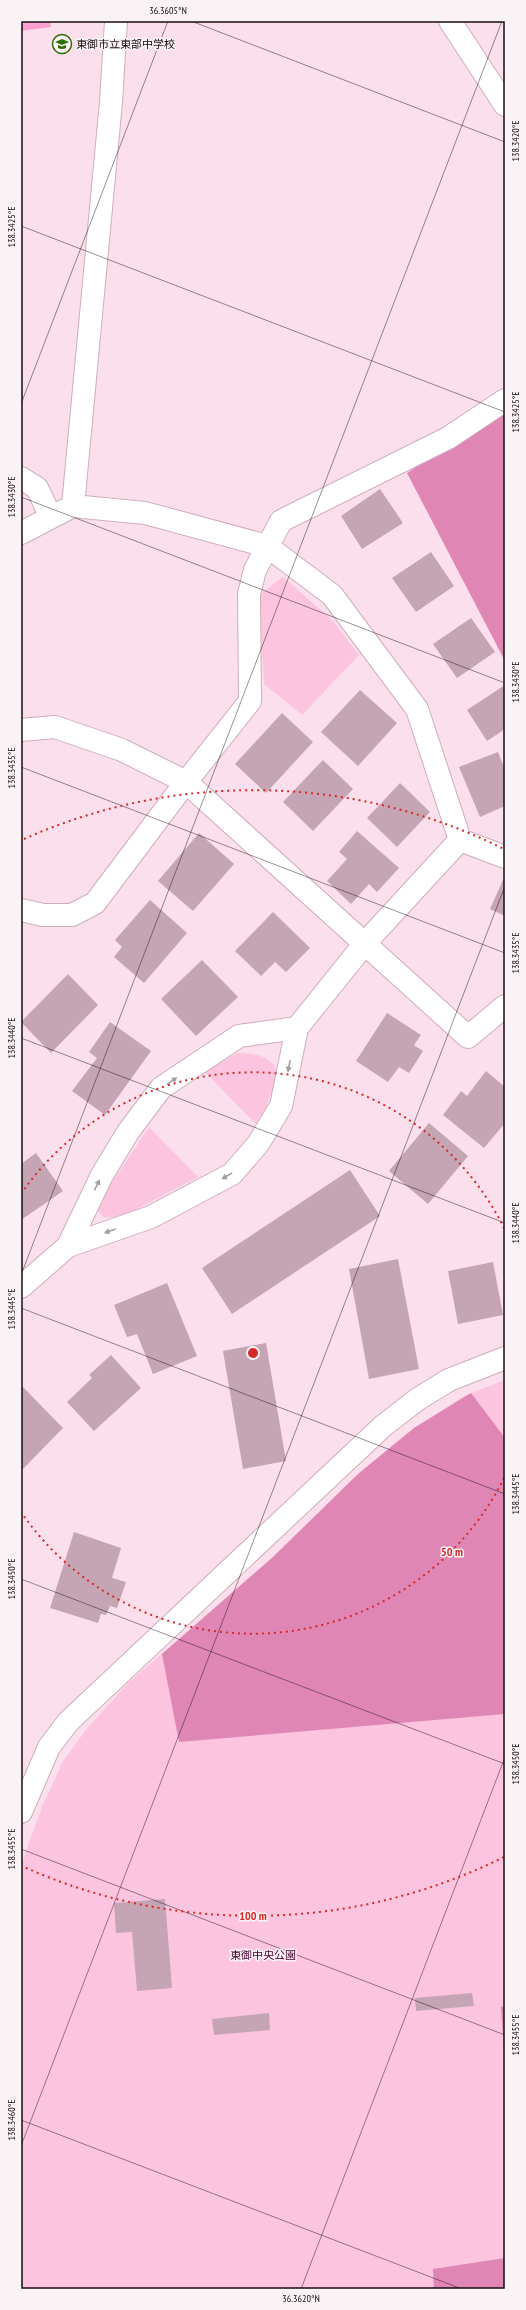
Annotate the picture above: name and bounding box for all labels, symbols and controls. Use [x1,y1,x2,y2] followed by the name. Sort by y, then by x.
[149,4,187,17] text: 36.3605°N
[51,33,73,55] school or university icon: 東御市立東部中学校
[76,37,175,51] place label: 東御市立東部中学校
[509,121,522,162] text: 138.3420°E
[5,207,18,248] text: 138.3425°E
[509,392,522,433] text: 138.3425°E
[5,477,18,518] text: 138.3430°E
[509,662,522,703] text: 138.3430°E
[5,748,18,789] text: 138.3435°E
[509,933,522,974] text: 138.3435°E
[5,1018,18,1059] text: 138.3440°E
[285,1060,291,1072] one-way arrow
[167,1077,177,1085] one-way arrow
[221,1173,233,1180] one-way arrow
[94,1180,100,1191] one-way arrow
[509,1203,522,1244] text: 138.3440°E
[103,1228,115,1234] one-way arrow
[5,1289,18,1330] text: 138.3445°E
[246,1346,260,1360] centre of rings
[509,1474,522,1515] text: 138.3445°E
[441,1544,463,1559] text: 50 m
[5,1559,18,1600] text: 138.3450°E
[509,1744,522,1785] text: 138.3450°E
[5,1829,18,1870] text: 138.3455°E
[239,1908,267,1923] text: 100 m
[230,1948,296,1962] park label: 東御中央公園
[509,2015,522,2056] text: 138.3455°E
[5,2100,18,2141] text: 138.3460°E
[282,2292,320,2305] text: 36.3620°N

